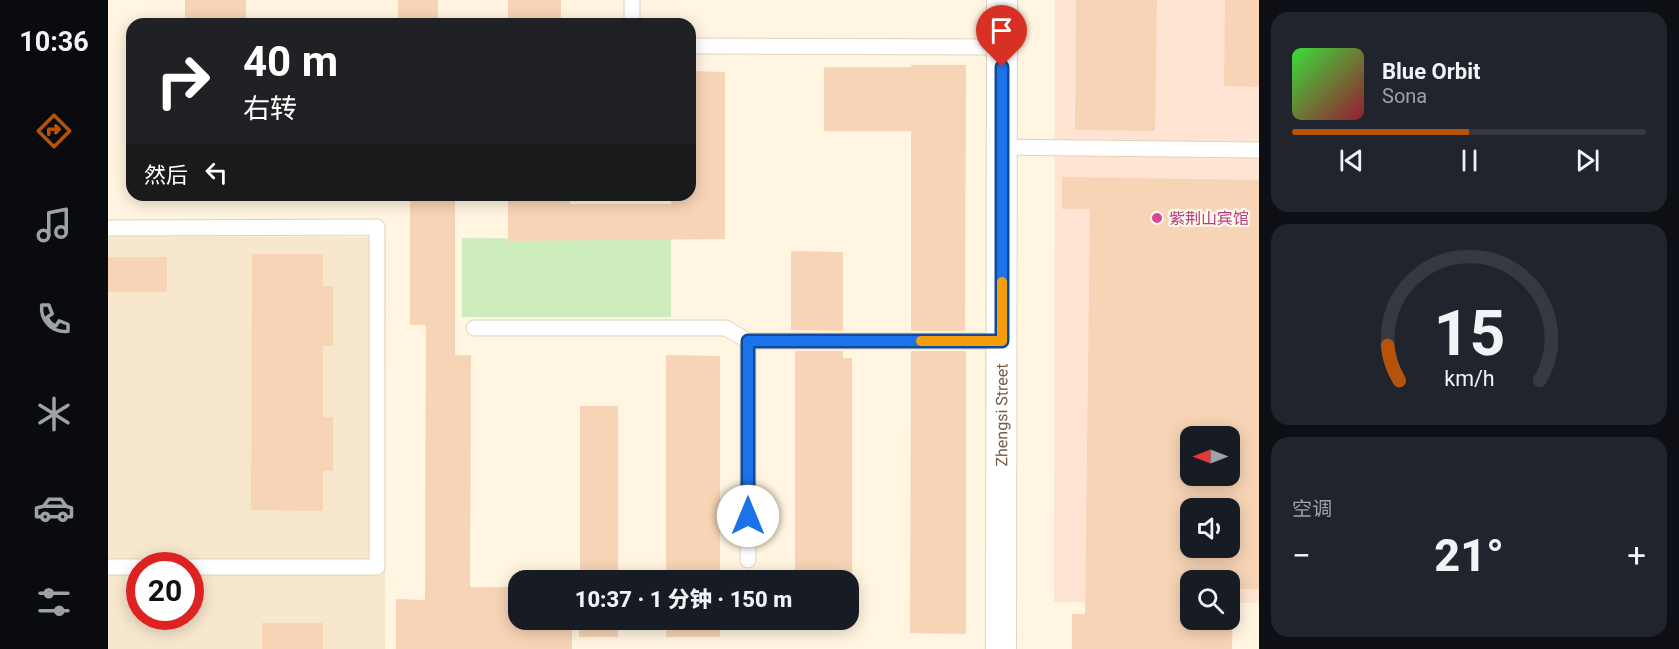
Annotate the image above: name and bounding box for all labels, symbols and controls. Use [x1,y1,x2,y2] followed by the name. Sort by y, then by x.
[976,5,1027,67] pin
[985,14,1018,47] icon: arrive
[19,26,89,58] text: 10:36
[243,37,338,86] text: 40 m
[144,42,222,120] icon: right
[1382,59,1480,84] text: Blue Orbit
[1382,84,1427,108] text: Sona
[243,93,297,125] text: 右转
[33,110,75,152] icon: directions
[1335,144,1368,177] icon: previous
[1453,144,1486,177] icon: pause
[1571,144,1604,177] icon: next
[200,156,233,189] icon: left
[144,163,188,188] text: 然后
[33,204,75,246] icon: music
[1169,209,1249,228] place label: 紫荆山宾馆
[1150,211,1164,225] marker: 紫荆山宾馆
[33,298,75,340] icon: phone
[1433,298,1505,371] text: 15
[992,363,1011,467] street label: Zhengsi Street
[1444,367,1494,392] text: km/h
[33,393,75,435] icon: climate
[1180,426,1240,486] north arrow
[1180,426,1240,630] map controls
[716,484,780,548] position arrow
[33,487,75,529] icon: car
[1292,497,1332,521] text: 空调
[1180,498,1240,558] button: sound
[1434,529,1504,582] text: 21°
[1292,536,1311,575] text: −
[1627,536,1646,575] text: +
[126,552,204,630] speed limit sign: 20
[1180,570,1240,630] button: search
[33,581,75,623] icon: filters
[575,587,792,612] text: 10:37 · 1 分钟 · 150 m

